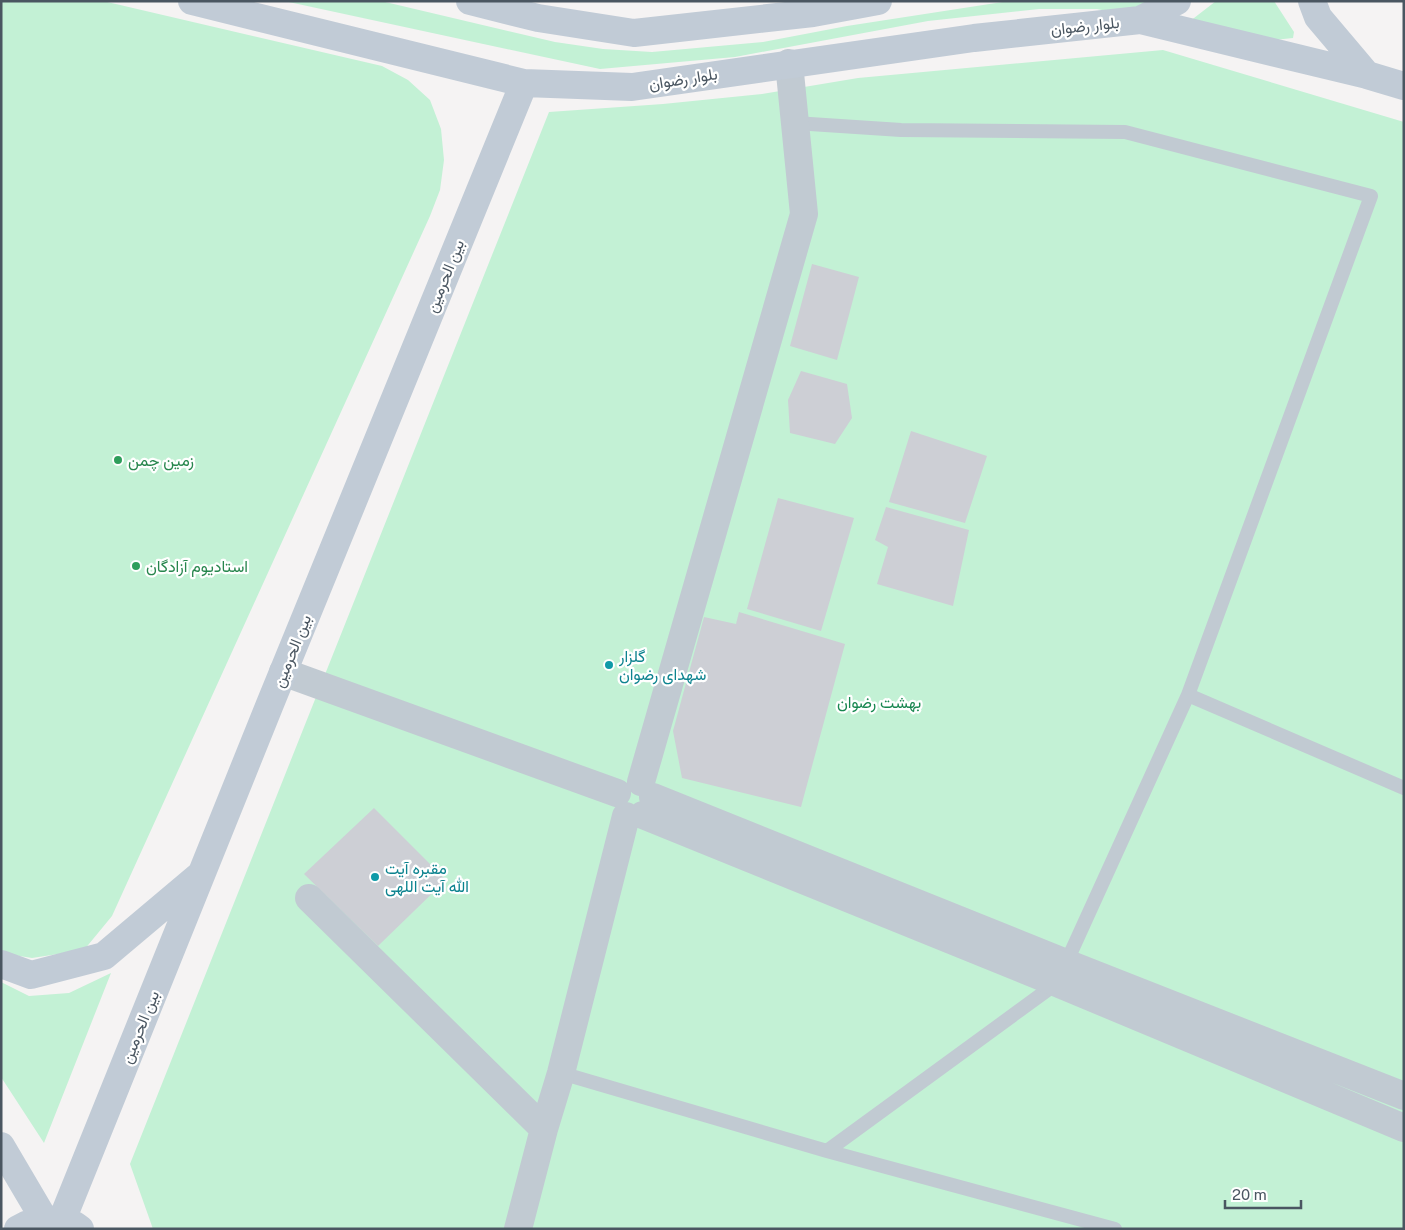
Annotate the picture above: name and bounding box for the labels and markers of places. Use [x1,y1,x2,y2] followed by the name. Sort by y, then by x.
[128,451,194,472] place label: زمین چمن
[112,454,124,466] marker: زمین چمن
[146,557,248,577] place label: استادیوم آزادگان
[130,560,142,572] marker: استادیوم آزادگان
[618,647,706,685] place label: گلزار شهدای رضوان
[603,659,615,671] marker: گلزار شهدای رضوان
[385,859,469,897] place label: مقبره آیت الله آیت اللهی
[369,871,381,883] marker: مقبره آیت الله آیت اللهی

